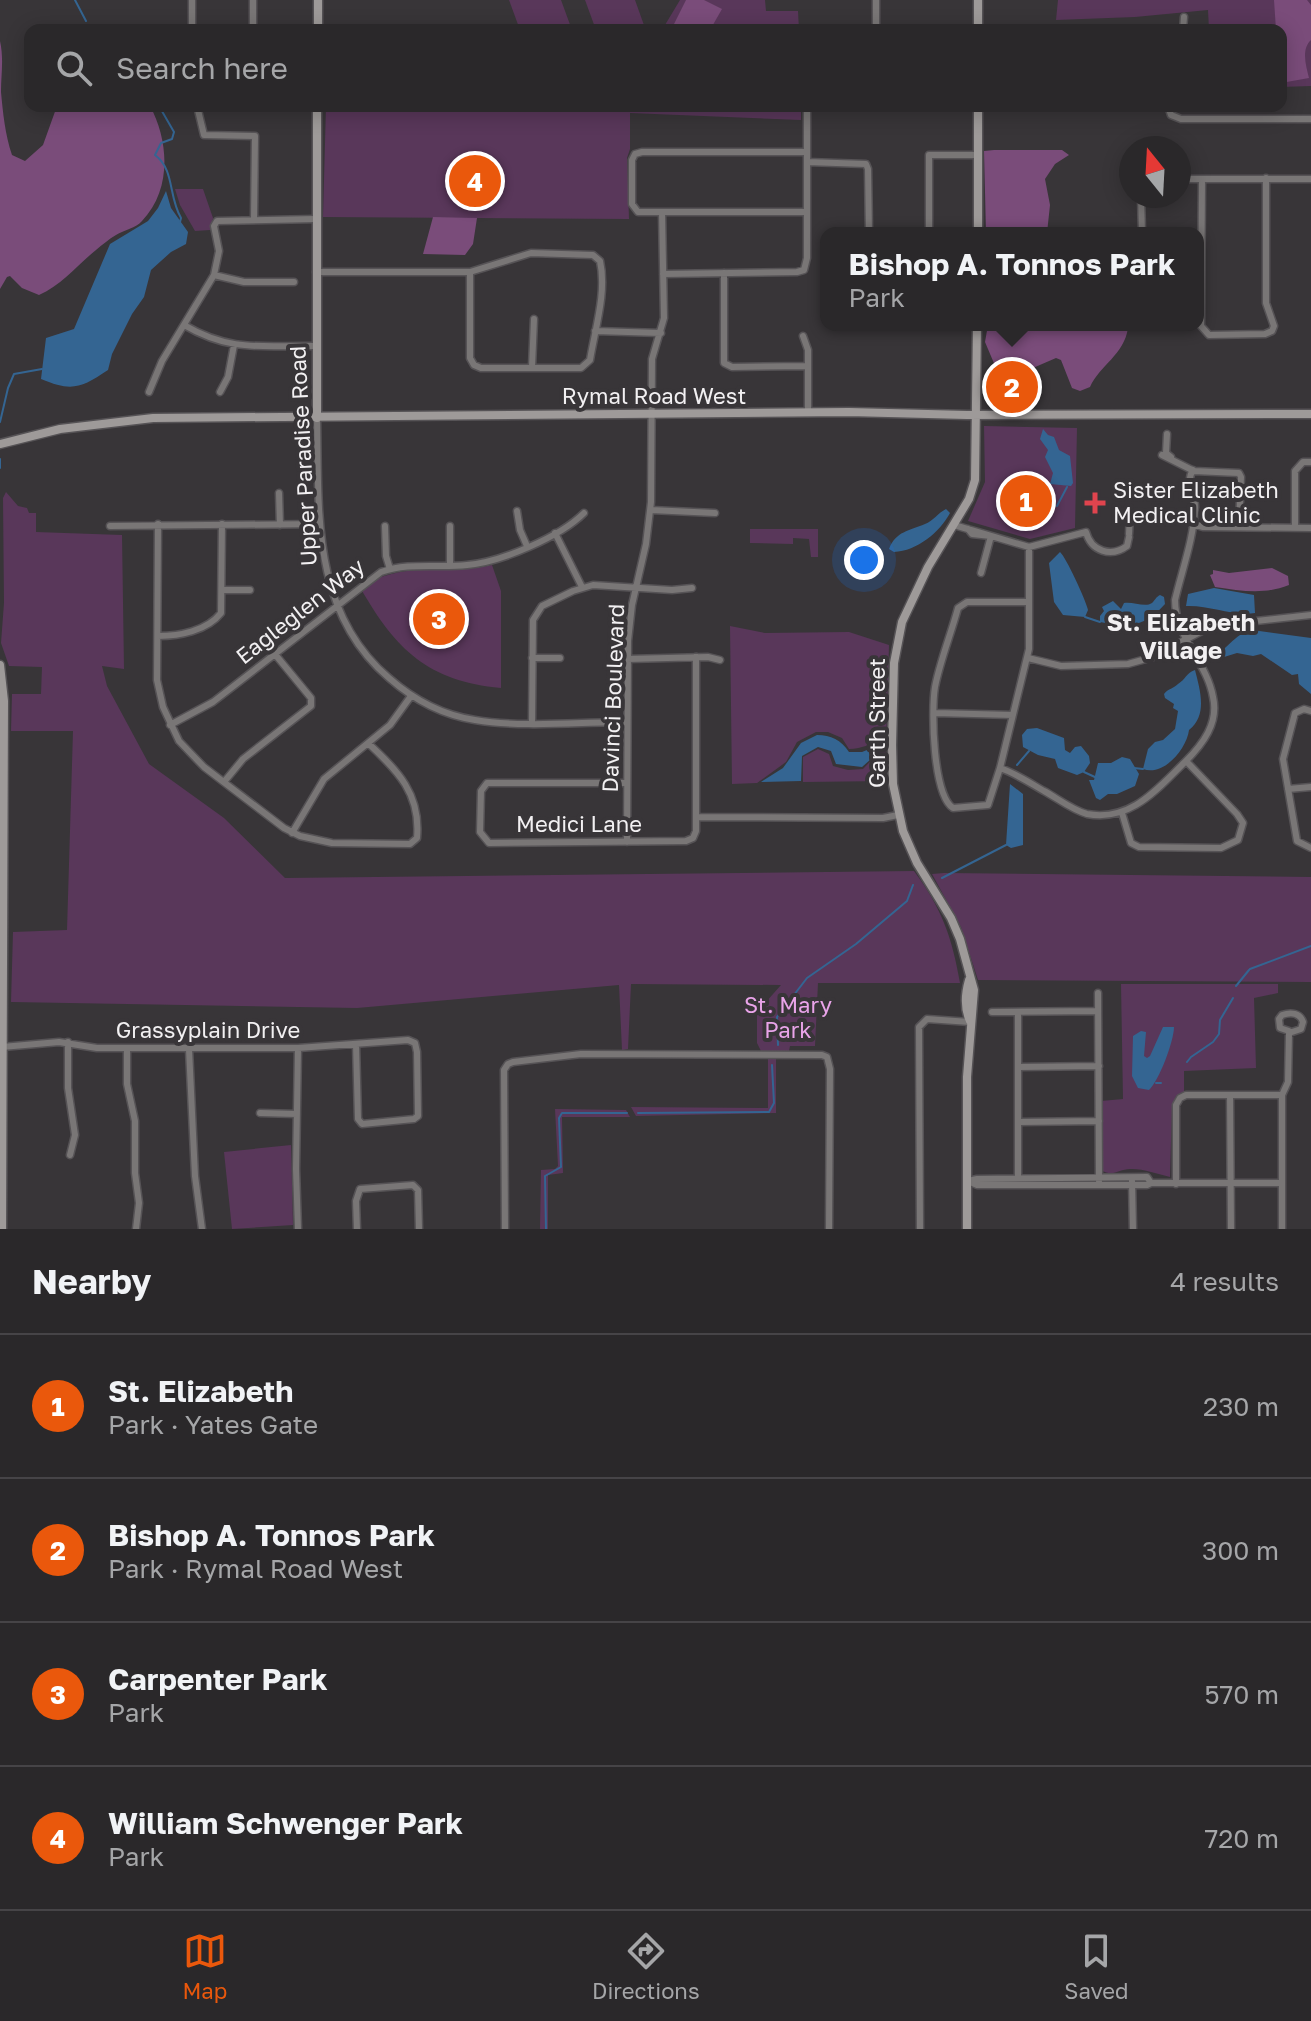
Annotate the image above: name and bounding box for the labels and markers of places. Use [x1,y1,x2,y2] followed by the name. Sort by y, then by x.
[449,151,501,211] pin: 4
[986,357,1038,417] pin: 2
[1000,471,1052,531] pin: 1
[1113,476,1279,528] place label: Sister Elizabeth Medical Clinic
[1084,492,1106,514] marker: Sister Elizabeth Medical Clinic
[413,589,465,649] pin: 3

